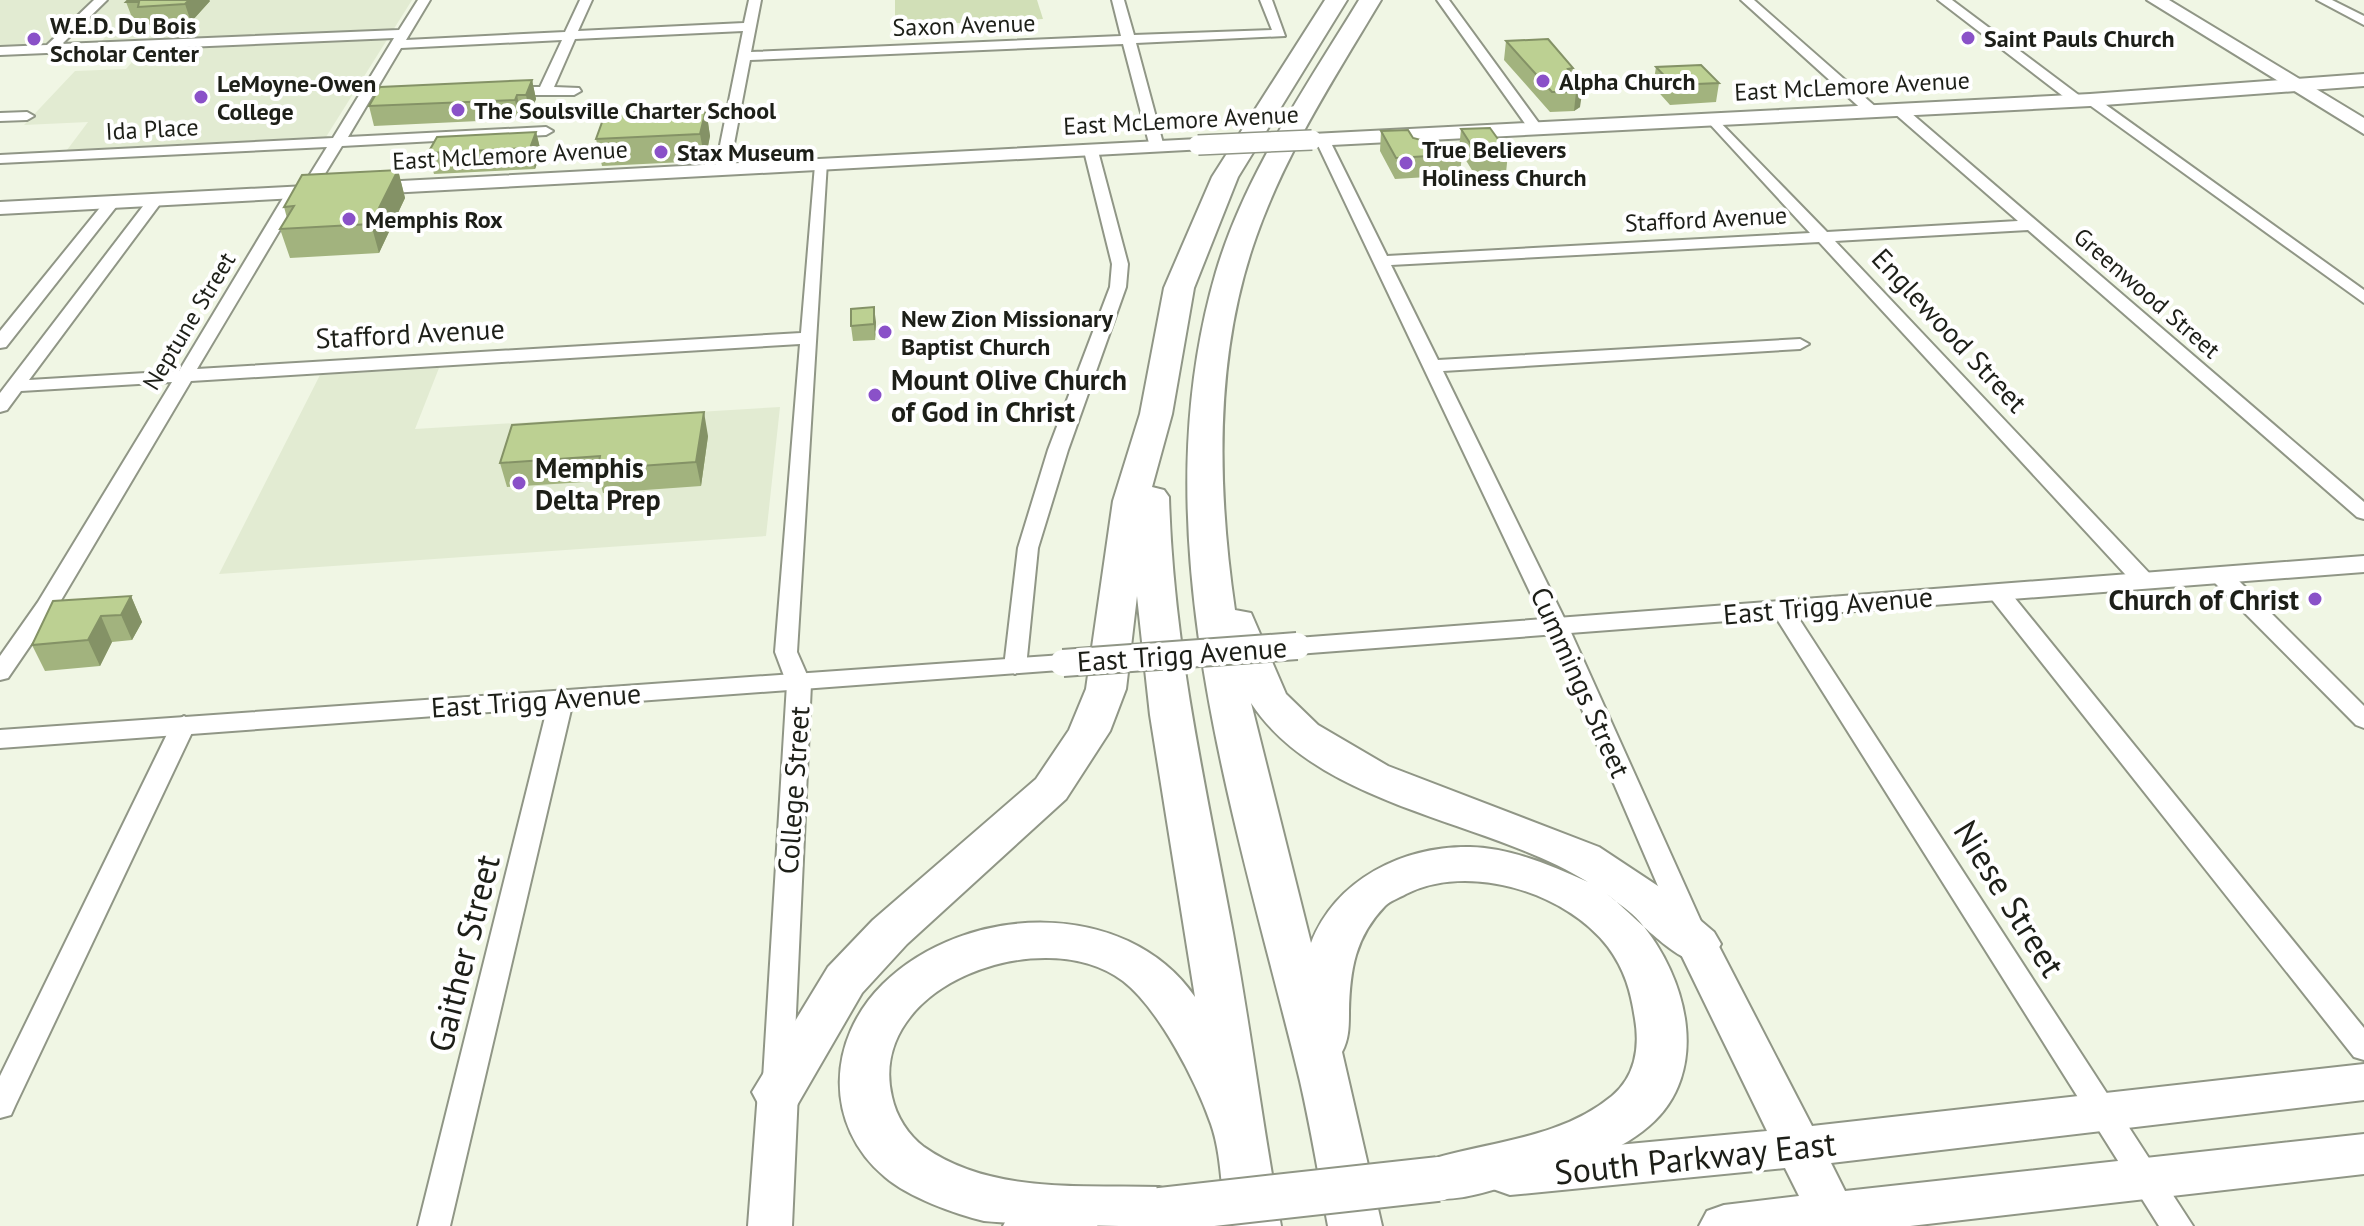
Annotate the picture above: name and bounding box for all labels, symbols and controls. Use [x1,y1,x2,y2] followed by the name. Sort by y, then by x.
[892,7,1036,43] street label: Saxon Avenue
[50,10,199,69] place label: W.E.D. Du Bois Scholar Center
[1984,23,2175,54] place label: Saint Pauls Church
[1959,29,1977,47] marker: Saint Pauls Church
[25,30,43,48] marker: W.E.D. Du Bois Scholar Center
[1733,64,1971,108] street label: East McLemore Avenue
[1559,66,1696,97] place label: Alpha Church
[217,68,376,127] place label: LeMoyne-Owen College
[1534,72,1552,90] marker: Alpha Church
[192,88,210,106] marker: LeMoyne-Owen College
[474,95,777,126] place label: The Soulsville Charter School
[1062,98,1300,142] street label: East McLemore Avenue
[449,101,467,119] marker: The Soulsville Charter School
[105,111,199,147] street label: Ida Place
[391,133,629,177] street label: East McLemore Avenue
[1422,134,1587,193] place label: True Believers Holiness Church
[677,137,815,168] place label: Stax Museum
[652,143,670,161] marker: Stax Museum
[1397,154,1415,172] marker: True Believers Holiness Church
[1624,199,1788,239] street label: Stafford Avenue
[365,204,503,235] place label: Memphis Rox
[340,210,358,228] marker: Memphis Rox
[2067,221,2227,365] street label: Greenwood Street
[1864,240,2036,420] street label: Englewood Street
[136,246,242,396] street label: Neptune Street
[901,303,1113,362] place label: New Zion Missionary Baptist Church
[314,310,506,356] street label: Stafford Avenue
[876,323,894,341] marker: New Zion Missionary Baptist Church
[891,361,1127,430] place label: Mount Olive Church of God in Christ
[866,386,884,404] marker: Mount Olive Church of God in Christ
[535,449,661,518] place label: Memphis Delta Prep
[510,474,528,492] marker: Memphis Delta Prep
[1722,577,1934,633] street label: East Trigg Avenue
[1522,581,1640,783] street label: Cummings Street
[2108,581,2299,618] place label: Church of Christ
[2306,590,2324,608] marker: Church of Christ
[1076,628,1288,680] street label: East Trigg Avenue
[430,674,642,726] street label: East Trigg Avenue
[769,704,817,875] street label: College Street
[1945,811,2076,985] street label: Niese Street
[417,849,509,1056] street label: Gaither Street
[1552,1120,1838,1194] street label: South Parkway East

